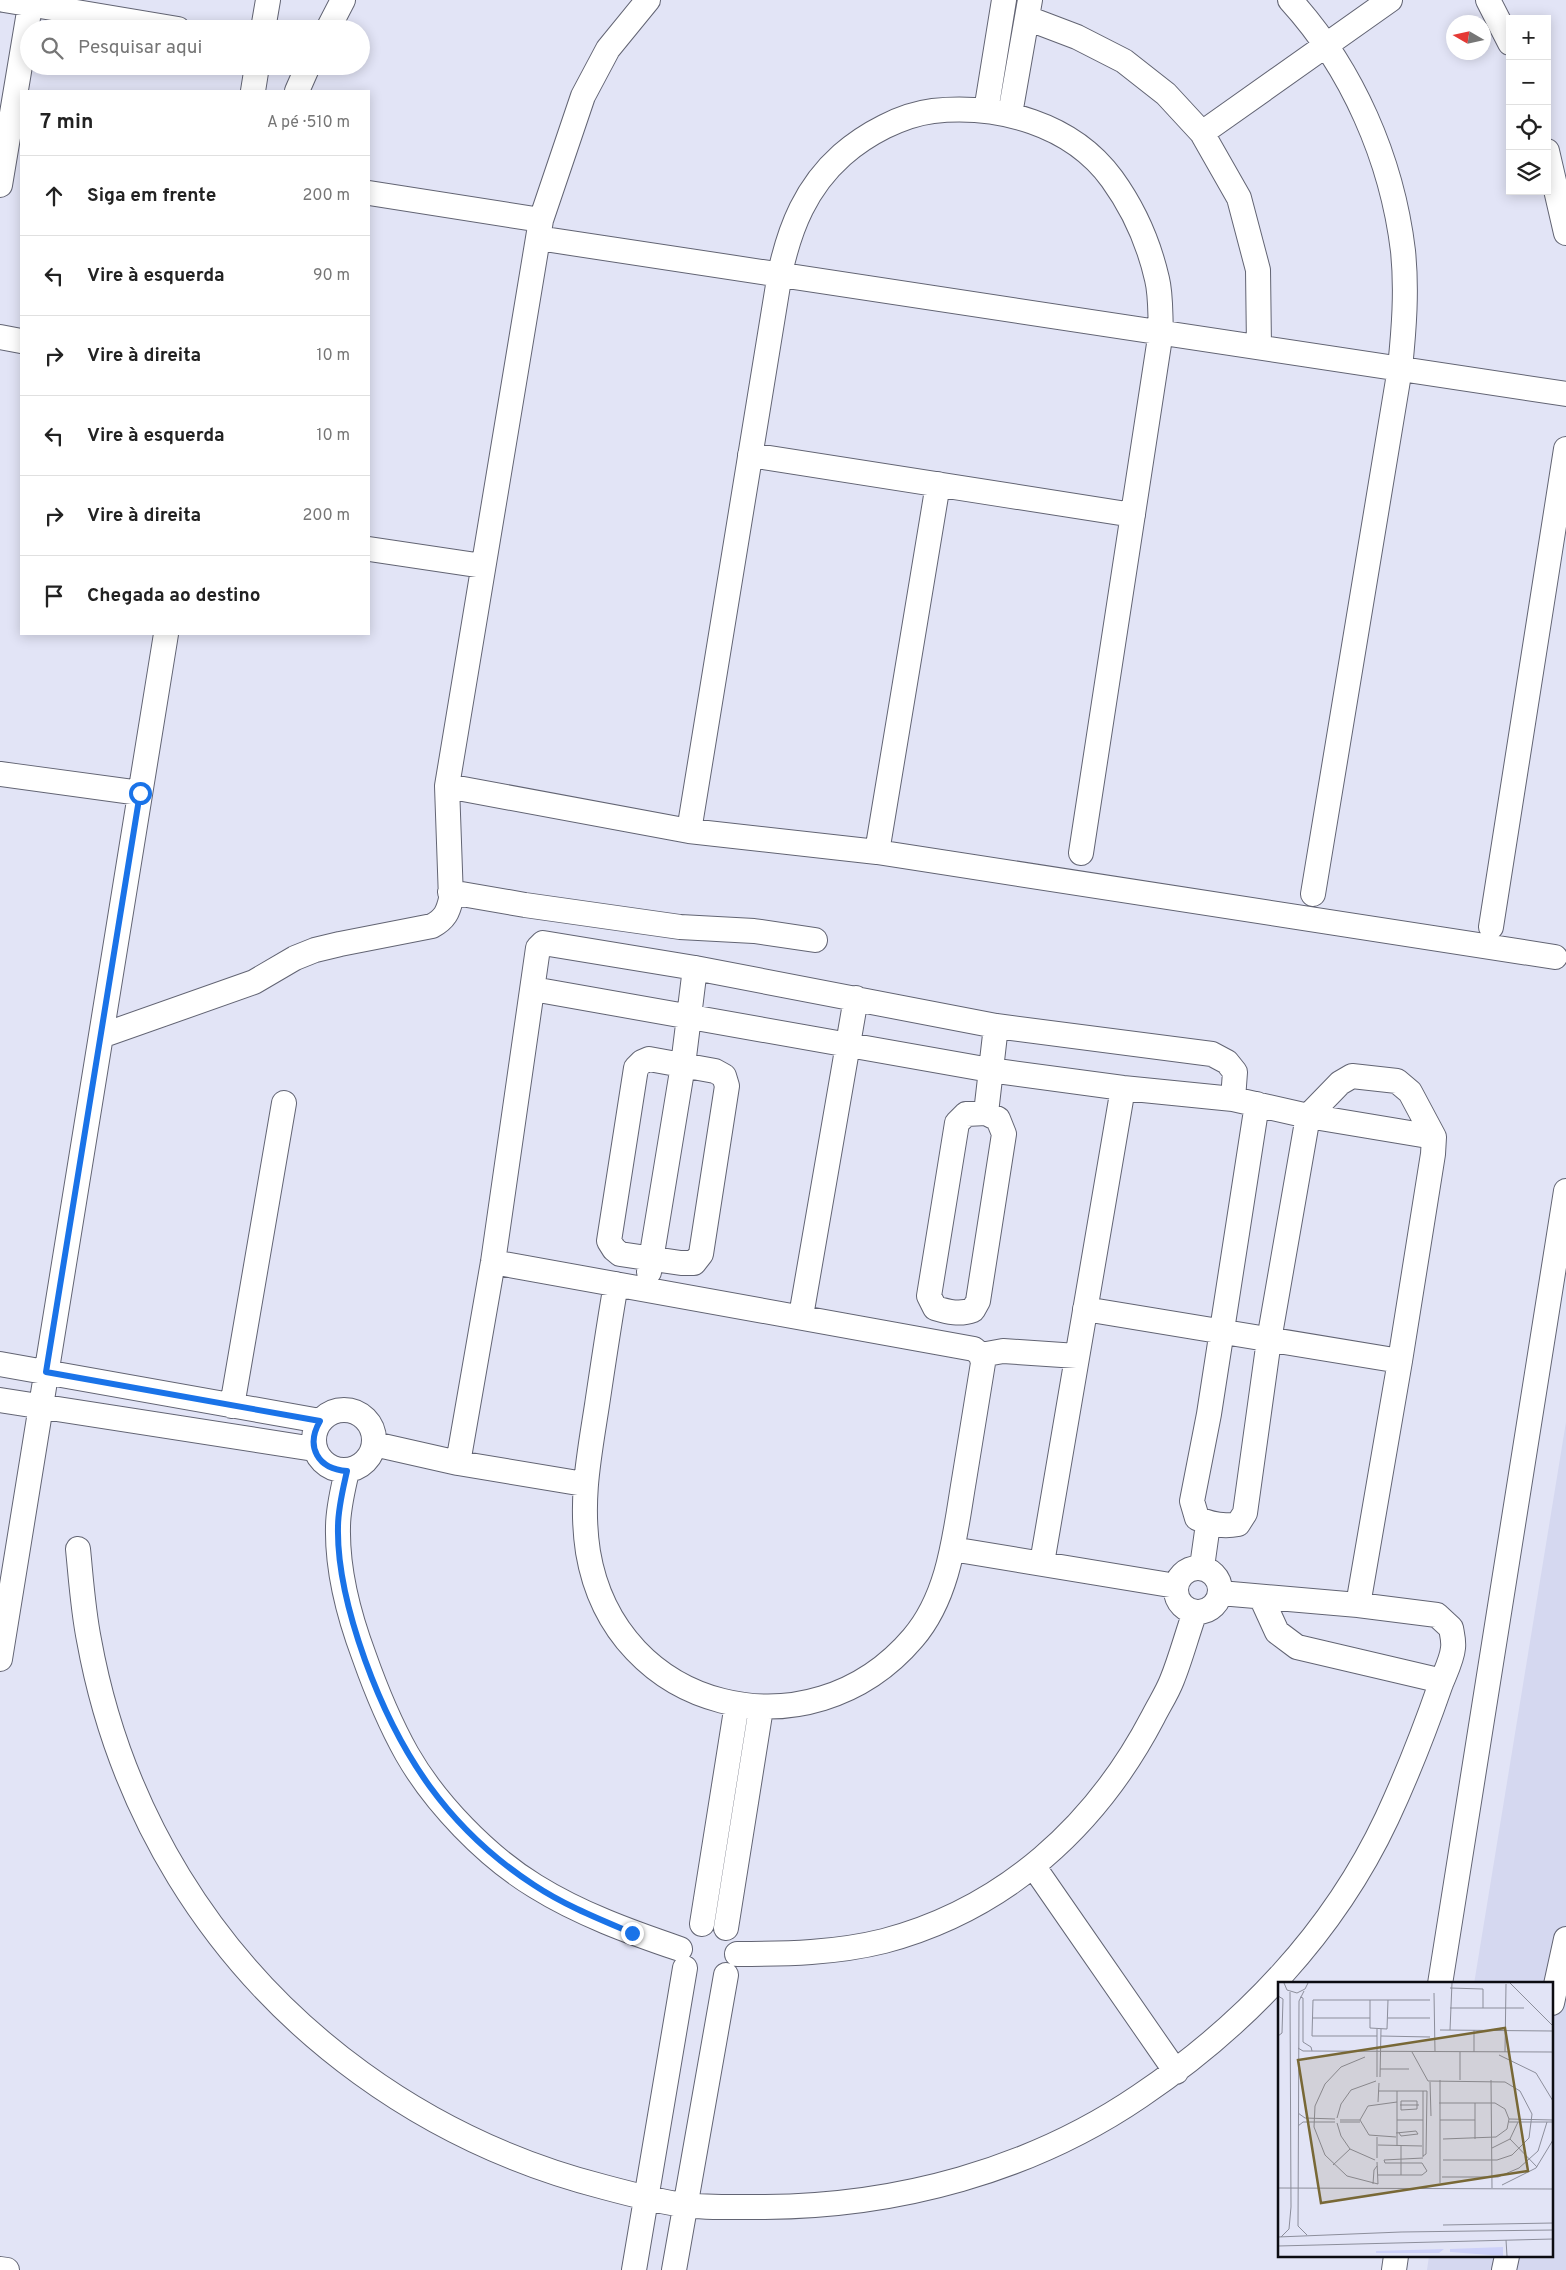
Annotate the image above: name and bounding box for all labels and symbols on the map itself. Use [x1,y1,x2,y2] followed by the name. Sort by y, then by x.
[1446,15,1491,60] north arrow
[129,782,152,805] route start
[621,1922,644,1945] route end
[1278,1982,1554,2258] inset map

